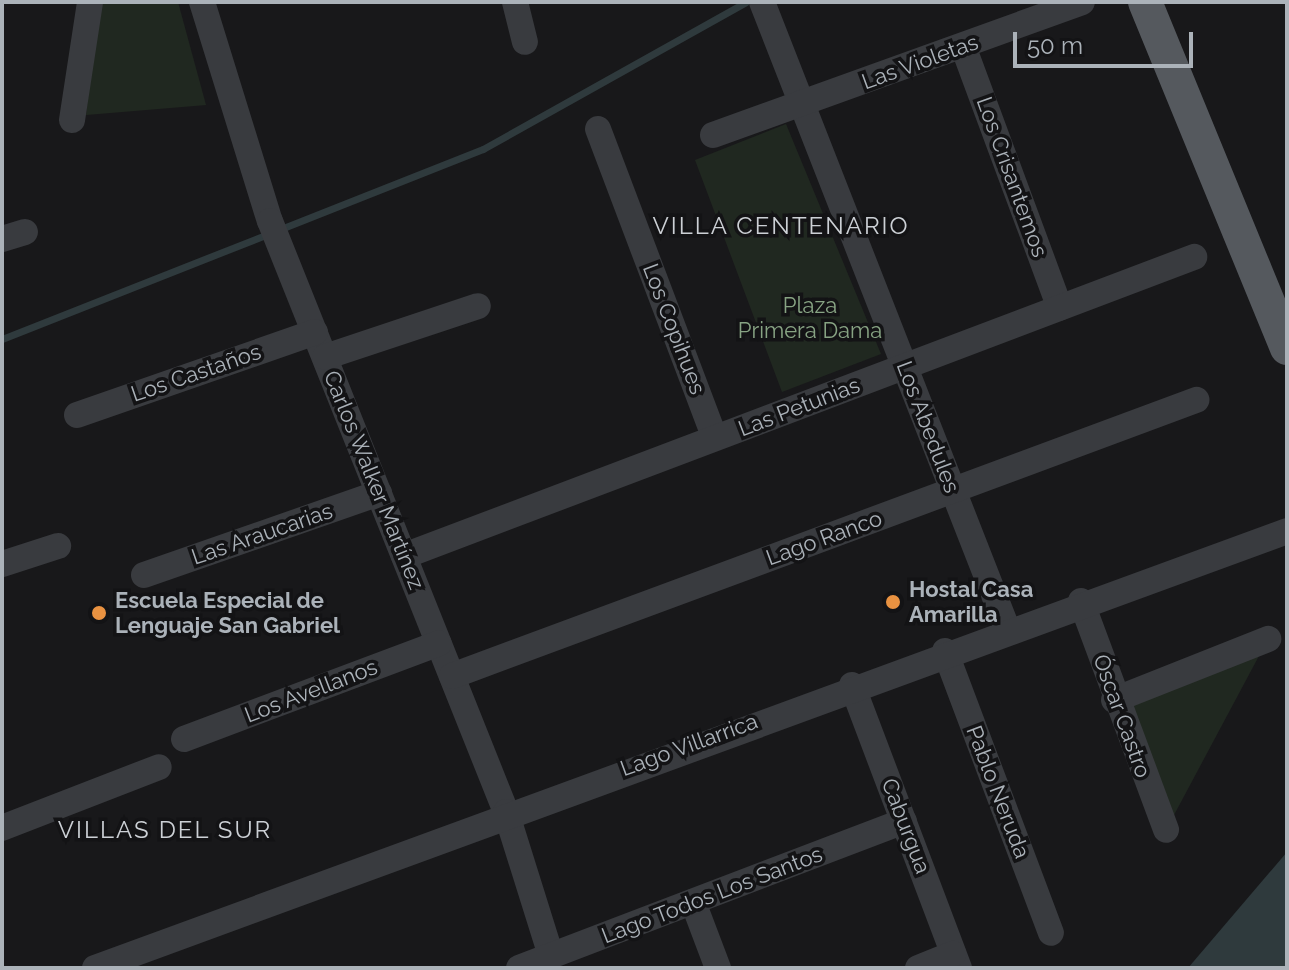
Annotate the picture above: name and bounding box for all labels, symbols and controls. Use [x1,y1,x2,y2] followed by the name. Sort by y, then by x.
[1017,16,1197,66] scale bar
[858,29,982,95] street label: Las Violetas
[1027,31,1083,60] text: 50 m
[971,93,1053,261] street label: Los Crisantemos
[652,212,910,240] district label: VILLA CENTENARIO
[637,260,711,398] street label: Los Copihues
[738,292,882,344] park label: Plaza Primera Dama
[128,338,264,408] street label: Los Castaños
[891,357,965,497] street label: Los Abedules
[318,366,430,594] street label: Carlos Walker Martínez
[735,372,863,442] street label: Las Petunias
[188,497,336,571] street label: Las Araucarias
[763,505,885,571] street label: Lago Ranco
[909,576,1034,628] place label: Hostal Casa Amarilla
[115,587,340,638] place label: Escuela Especial de Lenguaje San Gabriel
[884,593,902,611] marker: Hostal Casa Amarilla
[90,604,108,622] marker: Escuela Especial de Lenguaje San Gabriel
[1087,650,1157,782] street label: Óscar Castro
[241,653,381,729] street label: Los Avellanos
[616,708,762,782] street label: Lago Villarrica
[961,722,1035,862] street label: Pablo Neruda
[876,775,936,877] street label: Caburgua
[57,816,273,844] district label: VILLAS DEL SUR
[598,841,826,949] street label: Lago Todos Los Santos

